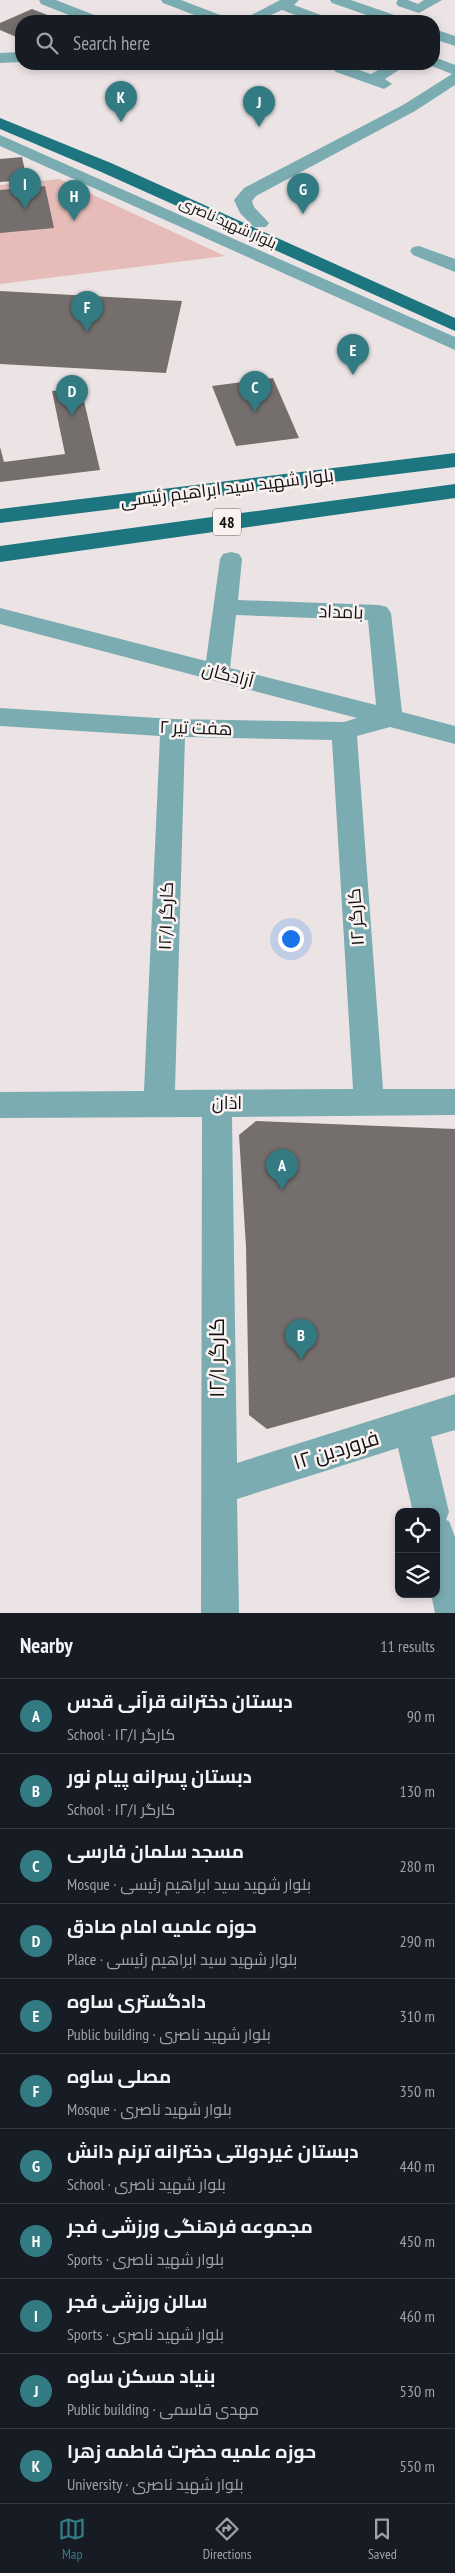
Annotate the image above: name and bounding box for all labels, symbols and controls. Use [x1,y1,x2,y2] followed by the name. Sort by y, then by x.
[15,15,440,70] search box
[33,29,61,57] icon: search
[73,31,150,55] text: Search here
[105,81,137,122] pin: K
[243,86,275,127] pin: J
[9,168,41,209] pin: I
[287,173,319,214] pin: G
[58,180,90,221] pin: H
[176,193,280,253] street label: بلوار شهید ناصری
[71,291,103,332] pin: F
[337,334,369,375] pin: E
[239,371,271,412] pin: C
[56,375,88,416] pin: D
[119,463,335,513] street label: بلوار شهید سید ابراهیم رئیسی
[213,508,241,536] road number: 48
[318,599,364,624] street label: بامداد
[200,657,257,692] street label: آزادگان
[159,715,233,740] street label: هفت تیر ۲
[153,881,178,951] street label: کارگر ۱۲/۱
[342,887,369,947] street label: کارگر ۱۲
[278,926,304,952] your location
[212,1091,242,1114] street label: اذان
[266,1149,298,1190] pin: A
[203,1318,230,1398] street label: کارگر ۱۲/۱
[285,1319,317,1360] pin: B
[290,1424,382,1475] street label: ۱۲ فروردین
[395,1508,440,1598] map controls
[395,1508,440,1553] button: locate
[395,1553,440,1598] button: layers
[20,1632,73,1659] text: Nearby
[380,1636,435,1656] text: 11 results
[67,1689,293,1713] text: دبستان دخترانه قرآنی قدس
[32,1706,40,1726] text: A
[407,1706,435,1726] text: 90 m
[67,1724,175,1744] text: School · کارگر ۱۲/۱
[67,1764,252,1788] text: دبستان پسرانه پیام نور
[32,1781,40,1801] text: B
[400,1781,435,1801] text: 130 m
[67,1799,175,1819] text: School · کارگر ۱۲/۱
[67,1839,244,1863] text: مسجد سلمان فارسی
[32,1856,40,1876] text: C
[400,1856,435,1876] text: 280 m
[67,1874,311,1894] text: Mosque · بلوار شهید سید ابراهیم رئیسی
[67,1914,257,1938] text: حوزه علمیه امام صادق
[32,1931,40,1951] text: D
[400,1931,435,1951] text: 290 m
[67,1949,297,1969] text: Place · بلوار شهید سید ابراهیم رئیسی
[67,1989,206,2013] text: دادگستری ساوه
[33,2006,39,2026] text: E
[400,2006,435,2026] text: 310 m
[67,2024,271,2044] text: Public building · بلوار شهید ناصری
[67,2064,171,2088] text: مصلی ساوه
[33,2081,39,2101] text: F
[400,2081,435,2101] text: 350 m
[67,2099,232,2119] text: Mosque · بلوار شهید ناصری
[67,2139,359,2163] text: دبستان غیردولتی دخترانه ترنم دانش
[32,2156,40,2176] text: G
[400,2156,435,2176] text: 440 m
[67,2174,226,2194] text: School · بلوار شهید ناصری
[67,2214,313,2238] text: مجموعه فرهنگی ورزشی فجر
[32,2231,40,2251] text: H
[400,2231,435,2251] text: 450 m
[67,2249,224,2269] text: Sports · بلوار شهید ناصری
[67,2289,208,2313] text: سالن ورزشی فجر
[34,2306,38,2326] text: I
[400,2306,435,2326] text: 460 m
[67,2324,224,2344] text: Sports · بلوار شهید ناصری
[67,2364,215,2388] text: بنیاد مسکن ساوه
[34,2381,38,2401] text: J
[400,2381,435,2401] text: 530 m
[67,2399,259,2419] text: Public building · مهدی قاسمی
[67,2439,316,2463] text: حوزه علمیه حضرت فاطمه زهرا
[32,2456,40,2476] text: K
[400,2456,435,2476] text: 550 m
[67,2474,243,2494] text: University · بلوار شهید ناصری
[58,2515,86,2563] tab: Map
[203,2515,251,2563] tab: Directions
[368,2515,397,2563] tab: Saved

